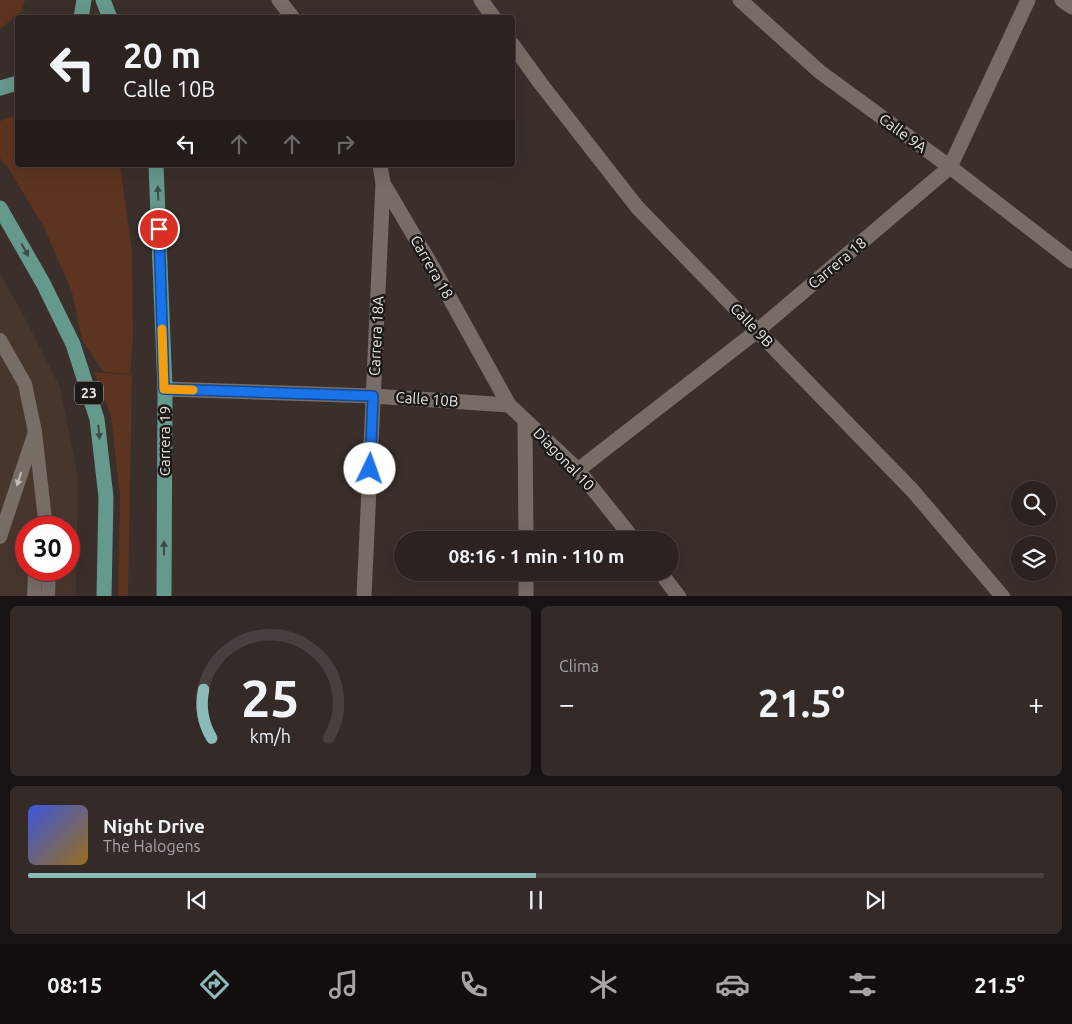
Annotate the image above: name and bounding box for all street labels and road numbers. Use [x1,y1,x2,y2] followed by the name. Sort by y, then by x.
[876,110,930,156] street label: Calle 9A
[407,232,457,302] street label: Carrera 18
[805,234,869,292] street label: Carrera 18
[365,295,387,376] street label: Carrera 18A
[727,299,777,351] street label: Calle 9B
[75,382,103,404] road number: 23
[395,388,459,410] street label: Calle 10B
[156,406,173,476] street label: Carrera 19
[530,424,598,494] street label: Diagonal 10

